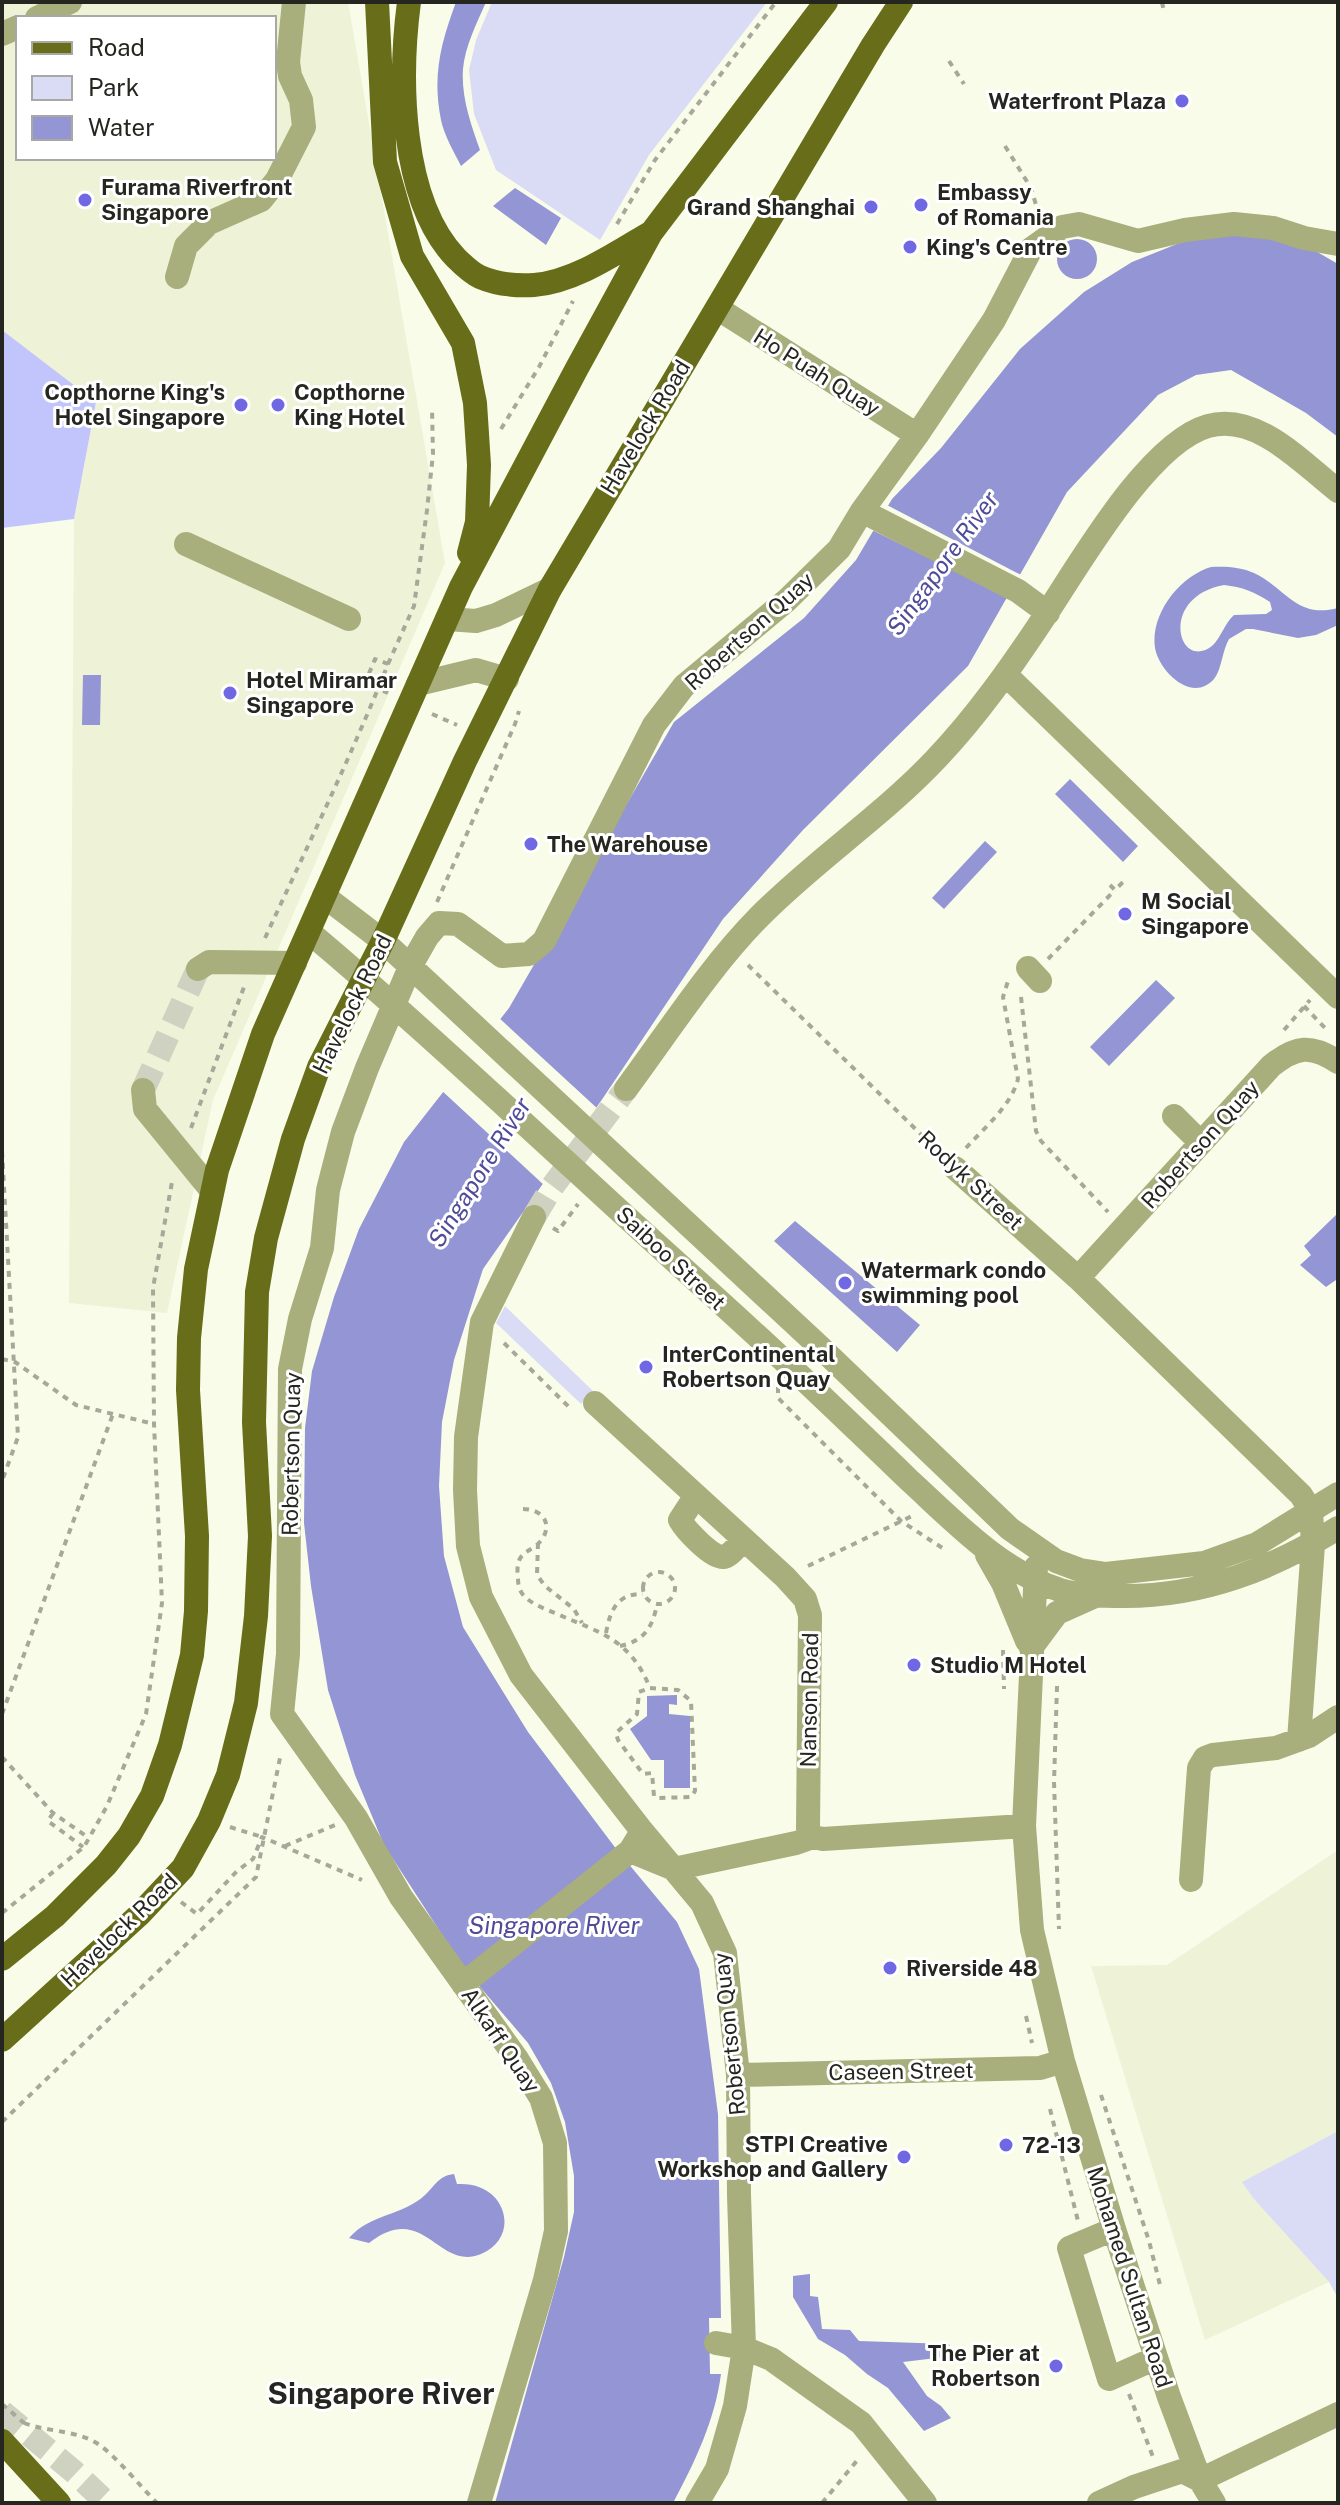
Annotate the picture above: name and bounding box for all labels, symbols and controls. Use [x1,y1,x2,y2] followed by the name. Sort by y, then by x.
[16,16,276,160] legend
[88,33,145,61] text: Road
[88,73,139,101] text: Park
[988,88,1166,114] place label: Waterfront Plaza
[1173,92,1191,110] marker: Waterfront Plaza
[88,113,155,141] text: Water
[101,174,292,225] place label: Furama Riverfront Singapore
[937,179,1054,230] place label: Embassy of Romania
[76,191,94,209] marker: Furama Riverfront Singapore
[687,194,855,220] place label: Grand Shanghai
[912,196,930,214] marker: Embassy of Romania
[862,198,880,216] marker: Grand Shanghai
[926,234,1068,260] place label: King's Centre
[901,238,919,256] marker: King's Centre
[749,323,885,421] street label: Ho Puah Quay
[595,355,695,499] street label: Havelock Road
[44,379,225,430] place label: Copthorne King's Hotel Singapore
[294,379,405,430] place label: Copthorne King Hotel
[232,396,250,414] marker: Copthorne King's Hotel Singapore
[269,396,287,414] marker: Copthorne King Hotel
[880,485,1004,640] water label: Singapore River
[679,566,819,695] street label: Robertson Quay
[246,667,397,718] place label: Hotel Miramar Singapore
[221,684,239,702] marker: Hotel Miramar Singapore
[547,831,708,857] place label: The Warehouse
[522,835,540,853] marker: The Warehouse
[1141,888,1249,939] place label: M Social Singapore
[1116,905,1134,923] marker: M Social Singapore
[307,930,397,1078] street label: Havelock Road
[1136,1074,1265,1214] street label: Robertson Quay
[422,1091,537,1252] water label: Singapore River
[913,1125,1029,1235] street label: Rodyk Street
[611,1201,731,1315] street label: Saiboo Street
[861,1257,1046,1308] place label: Watermark condo swimming pool
[836,1274,854,1292] marker: Watermark condo swimming pool
[662,1341,835,1392] place label: InterContinental Robertson Quay
[637,1358,655,1376] marker: InterContinental Robertson Quay
[277,1372,305,1536] street label: Robertson Quay
[795,1632,823,1768] street label: Nanson Road
[930,1652,1087,1678] place label: Studio M Hotel
[905,1656,923,1674] marker: Studio M Hotel
[55,1868,183,1992] street label: Havelock Road
[468,1911,640,1939] water label: Singapore River
[707,1951,750,2117] street label: Robertson Quay
[906,1955,1038,1981] place label: Riverside 48
[881,1959,899,1977] marker: Riverside 48
[456,1983,546,2098] street label: Alkaff Quay
[828,2057,974,2085] street label: Caseen Street
[657,2131,889,2182] place label: STPI Creative Workshop and Gallery
[1022,2132,1081,2158] place label: 72-13
[997,2136,1015,2154] marker: 72-13
[895,2148,913,2166] marker: STPI Creative Workshop and Gallery
[1082,2163,1178,2391] street label: Mohamed Sultan Road
[928,2340,1040,2391] place label: The Pier at Robertson
[1047,2357,1065,2375] marker: The Pier at Robertson
[267,2375,495,2411] district label: Singapore River

